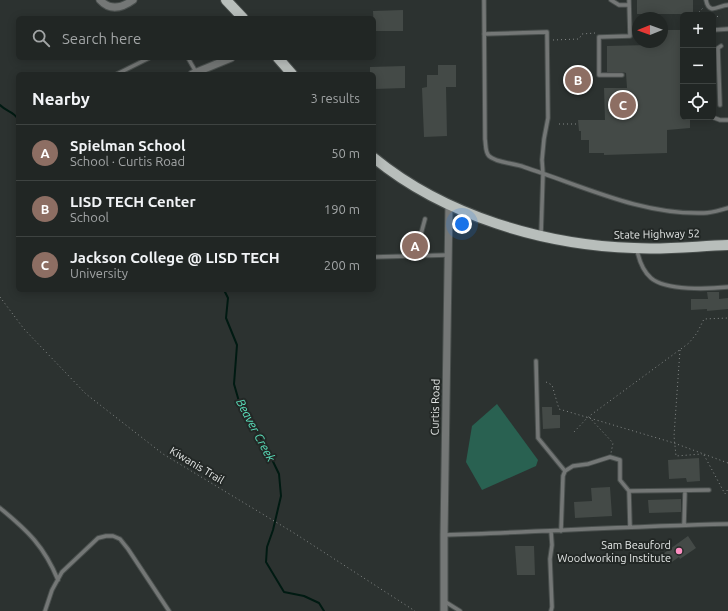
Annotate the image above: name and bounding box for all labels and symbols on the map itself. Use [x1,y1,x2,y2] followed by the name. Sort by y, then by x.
[632,12,668,48] north arrow
[565,65,591,95] pin: B
[610,90,636,120] pin: C
[452,214,472,234] your location
[614,227,700,241] street label: State Highway 52
[402,231,428,261] pin: A
[429,379,441,435] street label: Curtis Road
[234,396,278,464] water label: Beaver Creek
[168,444,226,486] street label: Kiwanis Trail
[557,539,671,564] place label: Sam Beauford Woodworking Institute
[674,546,684,556] marker: Sam Beauford Woodworking Institute

